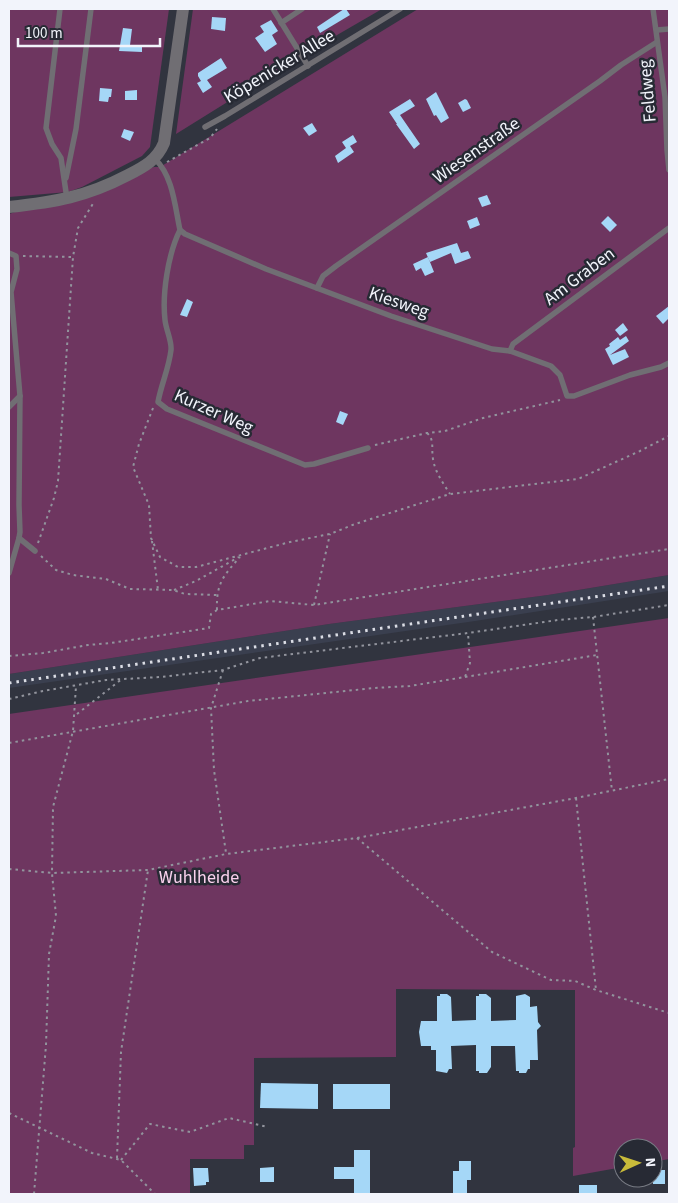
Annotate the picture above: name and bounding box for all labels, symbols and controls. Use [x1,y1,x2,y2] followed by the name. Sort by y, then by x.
[18,15,160,47] scale bar
[25,23,63,44] text: 100 m
[219,23,340,109] street label: Köpenicker Allee
[632,59,663,123] street label: Feldweg
[428,111,525,190] street label: Wiesenstraße
[539,241,620,311] street label: Am Graben
[365,281,432,324] street label: Kiesweg
[170,383,257,440] street label: Kurzer Weg
[159,865,239,890] park label: Wuhlheide
[613,1138,663,1188] north arrow
[640,1157,660,1168] text: N

